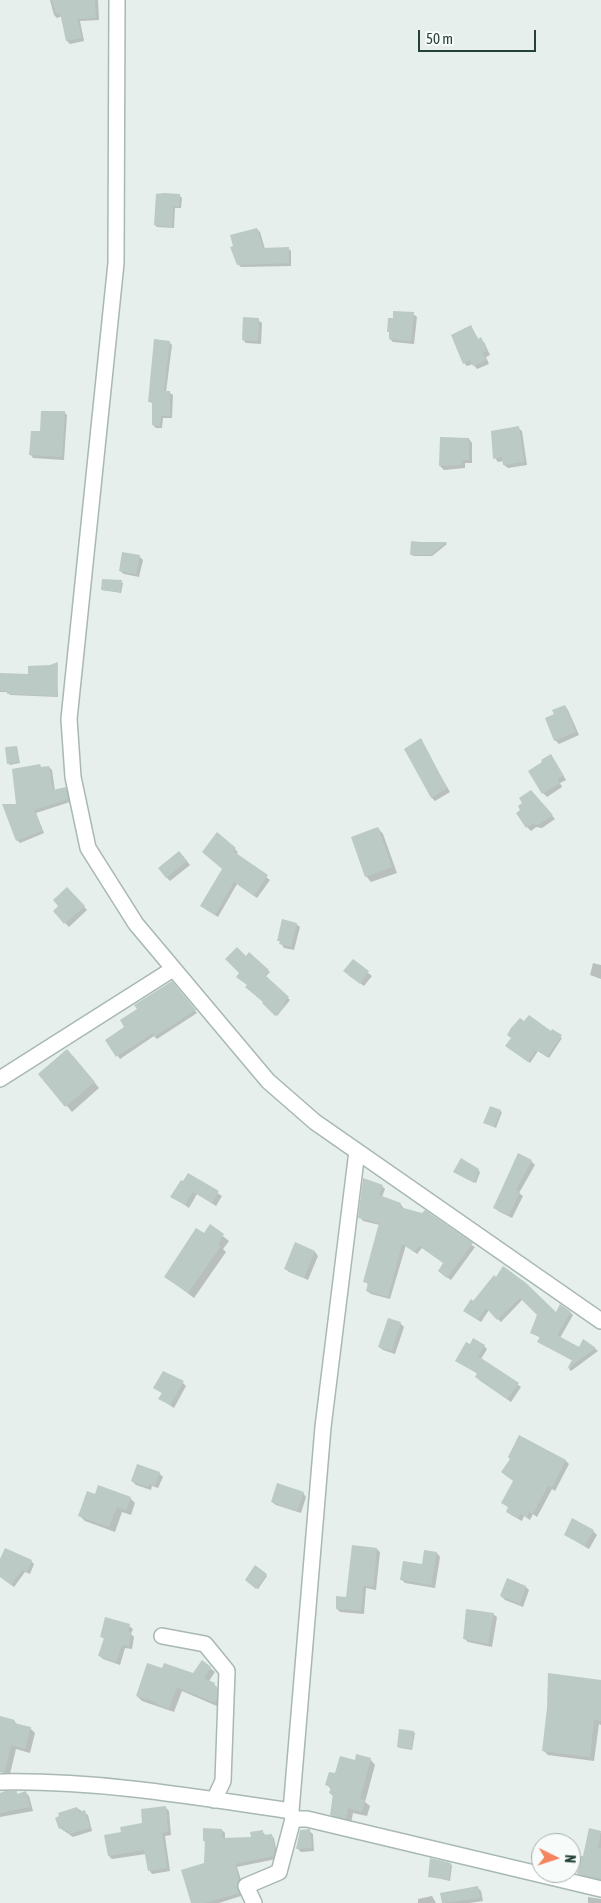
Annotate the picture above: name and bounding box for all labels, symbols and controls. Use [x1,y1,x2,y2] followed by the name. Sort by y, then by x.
[421,20,538,52] scale bar
[426,30,453,47] text: 50 m
[531,1833,581,1883] north arrow
[562,1854,578,1864] text: N

